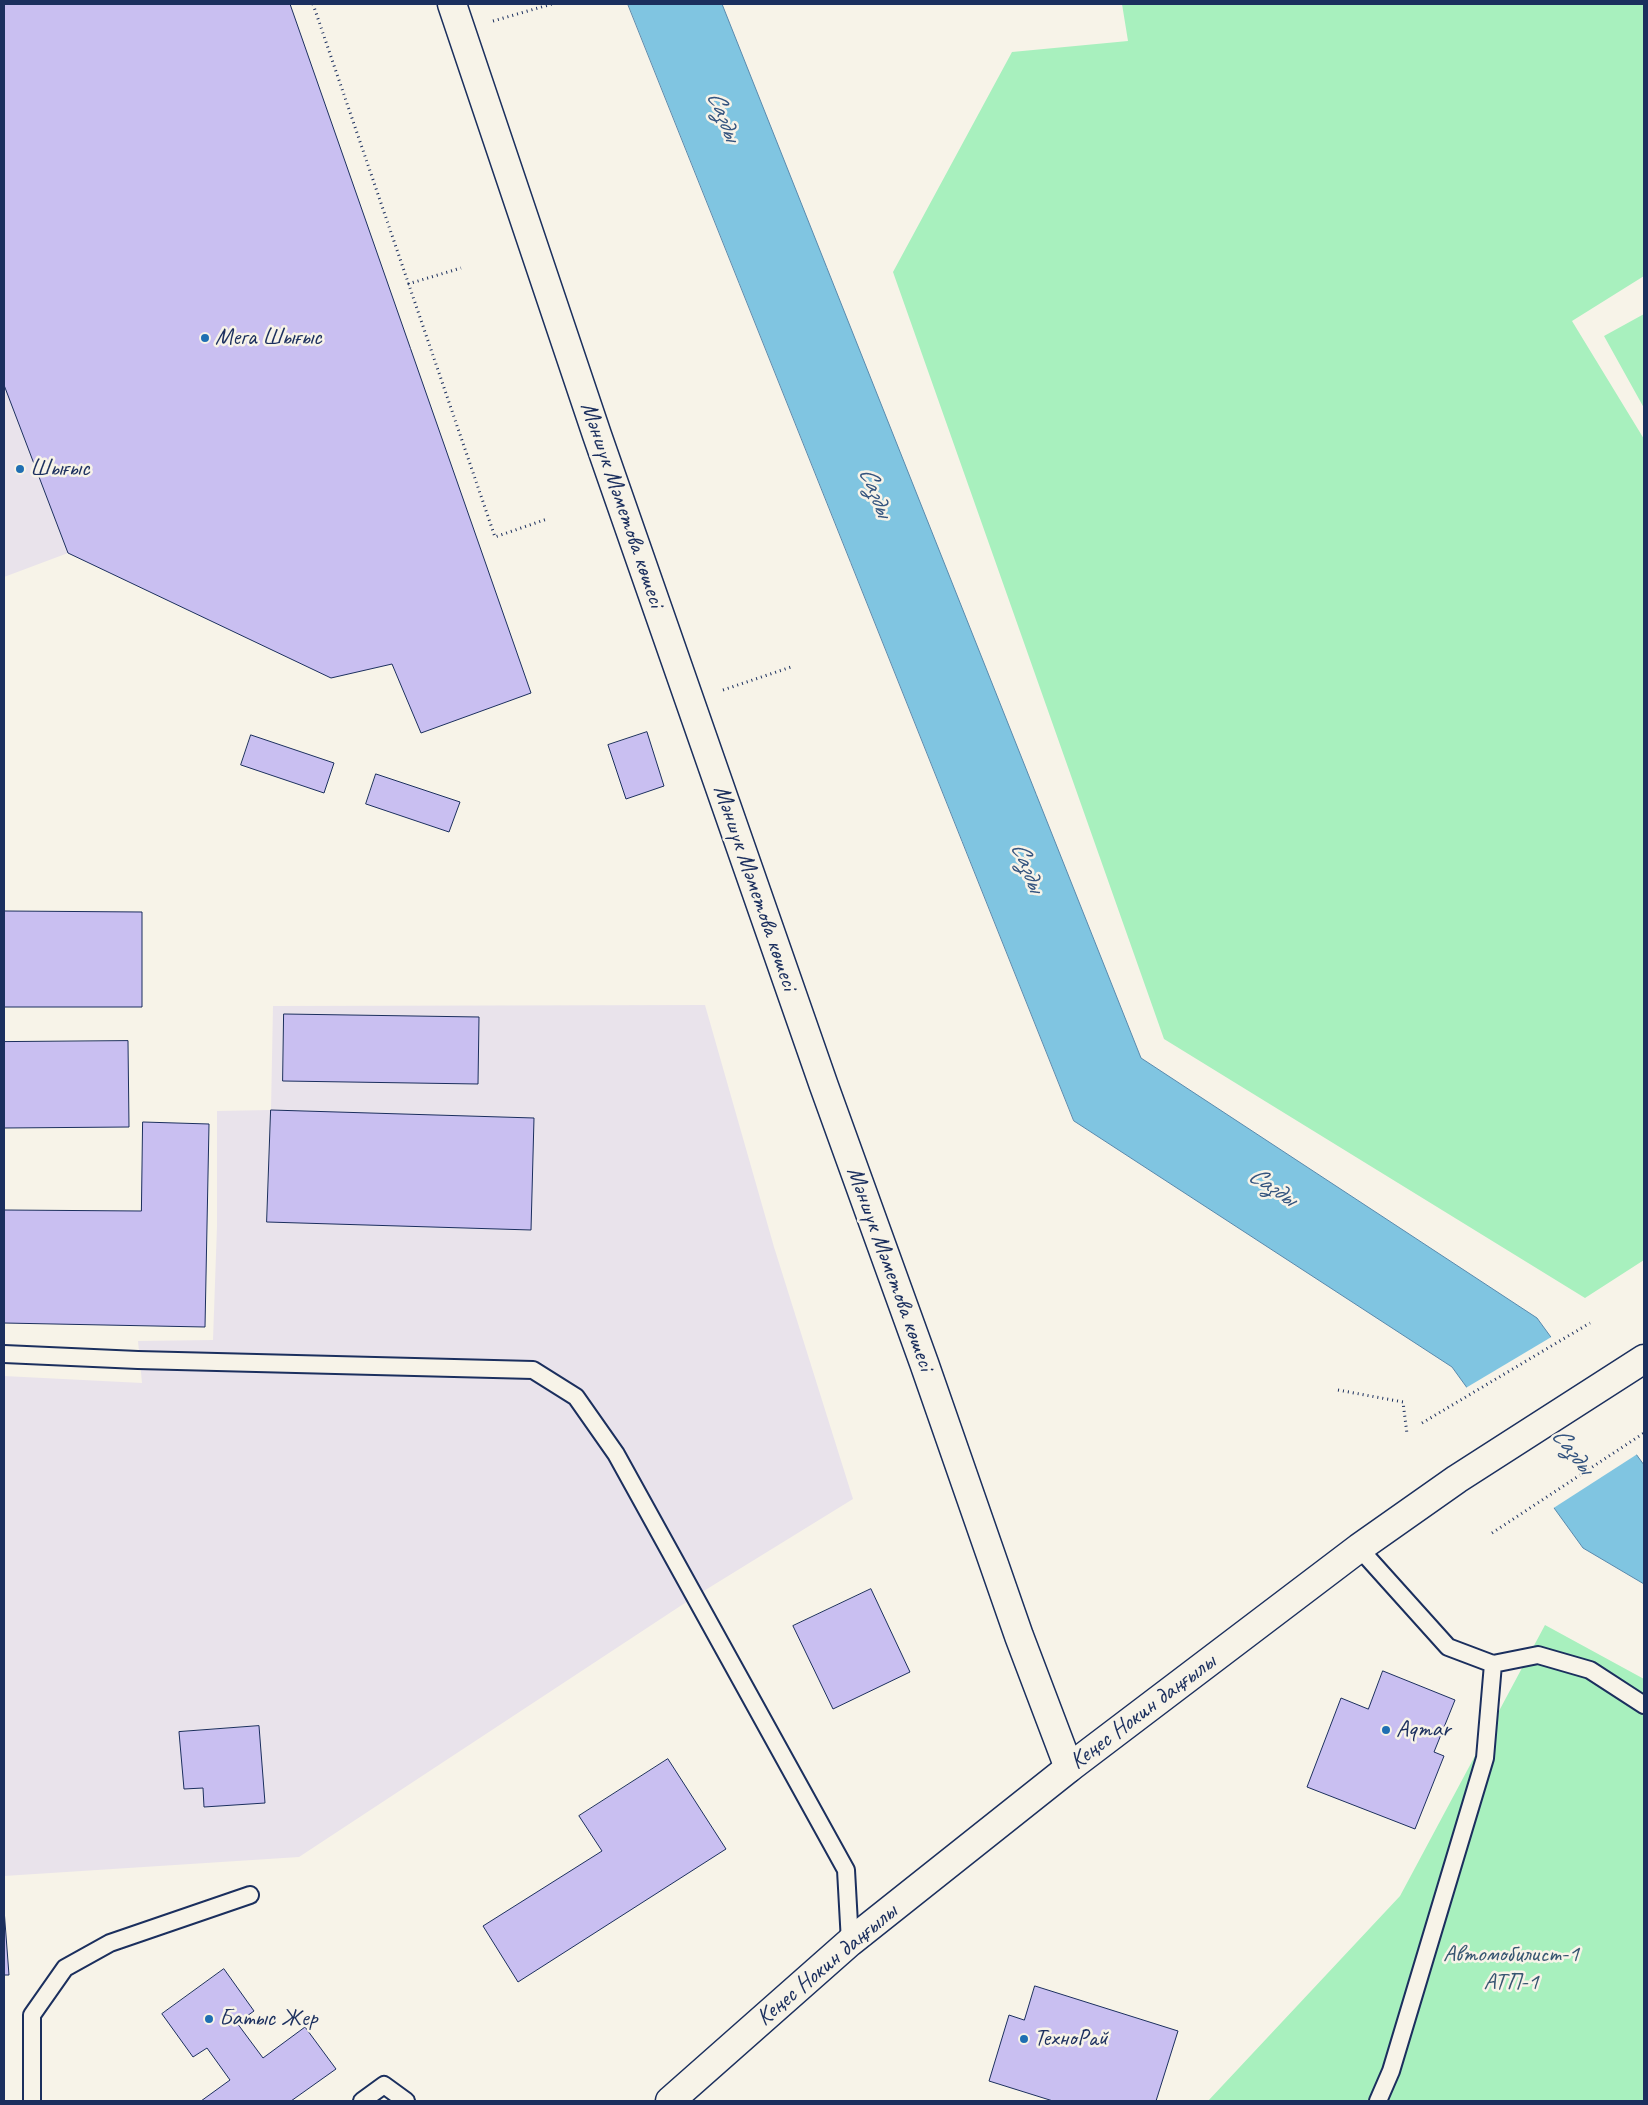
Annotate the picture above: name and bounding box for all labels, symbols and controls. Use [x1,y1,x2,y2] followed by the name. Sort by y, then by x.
[700,87,746,145] water label: Сазды
[215,324,322,352] place label: Мега Шығыс
[199,332,211,344] marker: Мега Шығыс
[573,399,671,611] street label: Мәншүк Мәметова көшесі
[30,455,89,483] place label: Шығыс
[14,463,26,475] marker: Шығыс
[852,463,898,521] water label: Сазды
[706,782,804,994] street label: Мәншүк Мәметова көшесі
[1004,838,1050,896] water label: Сазды
[1242,1160,1302,1214] water label: Сазды
[840,1163,940,1375] street label: Мәншүк Мәметова көшесі
[1544,1422,1600,1480] water label: Сазды
[1064,1648,1222,1776] street label: Кеңес Нокин даңғылы
[1396,1716,1451,1744] place label: Aqmar
[1380,1724,1392,1736] marker: Aqmar
[751,1898,903,2032] street label: Кеңес Нокин даңғылы
[1443,1941,1579,1997] park label: Автомобилист-1 АТП-1
[219,2005,318,2033] place label: Батыс Жер
[203,2013,215,2025] marker: Батыс Жер
[1034,2025,1108,2053] place label: ТехноРай
[1018,2033,1030,2045] marker: ТехноРай

